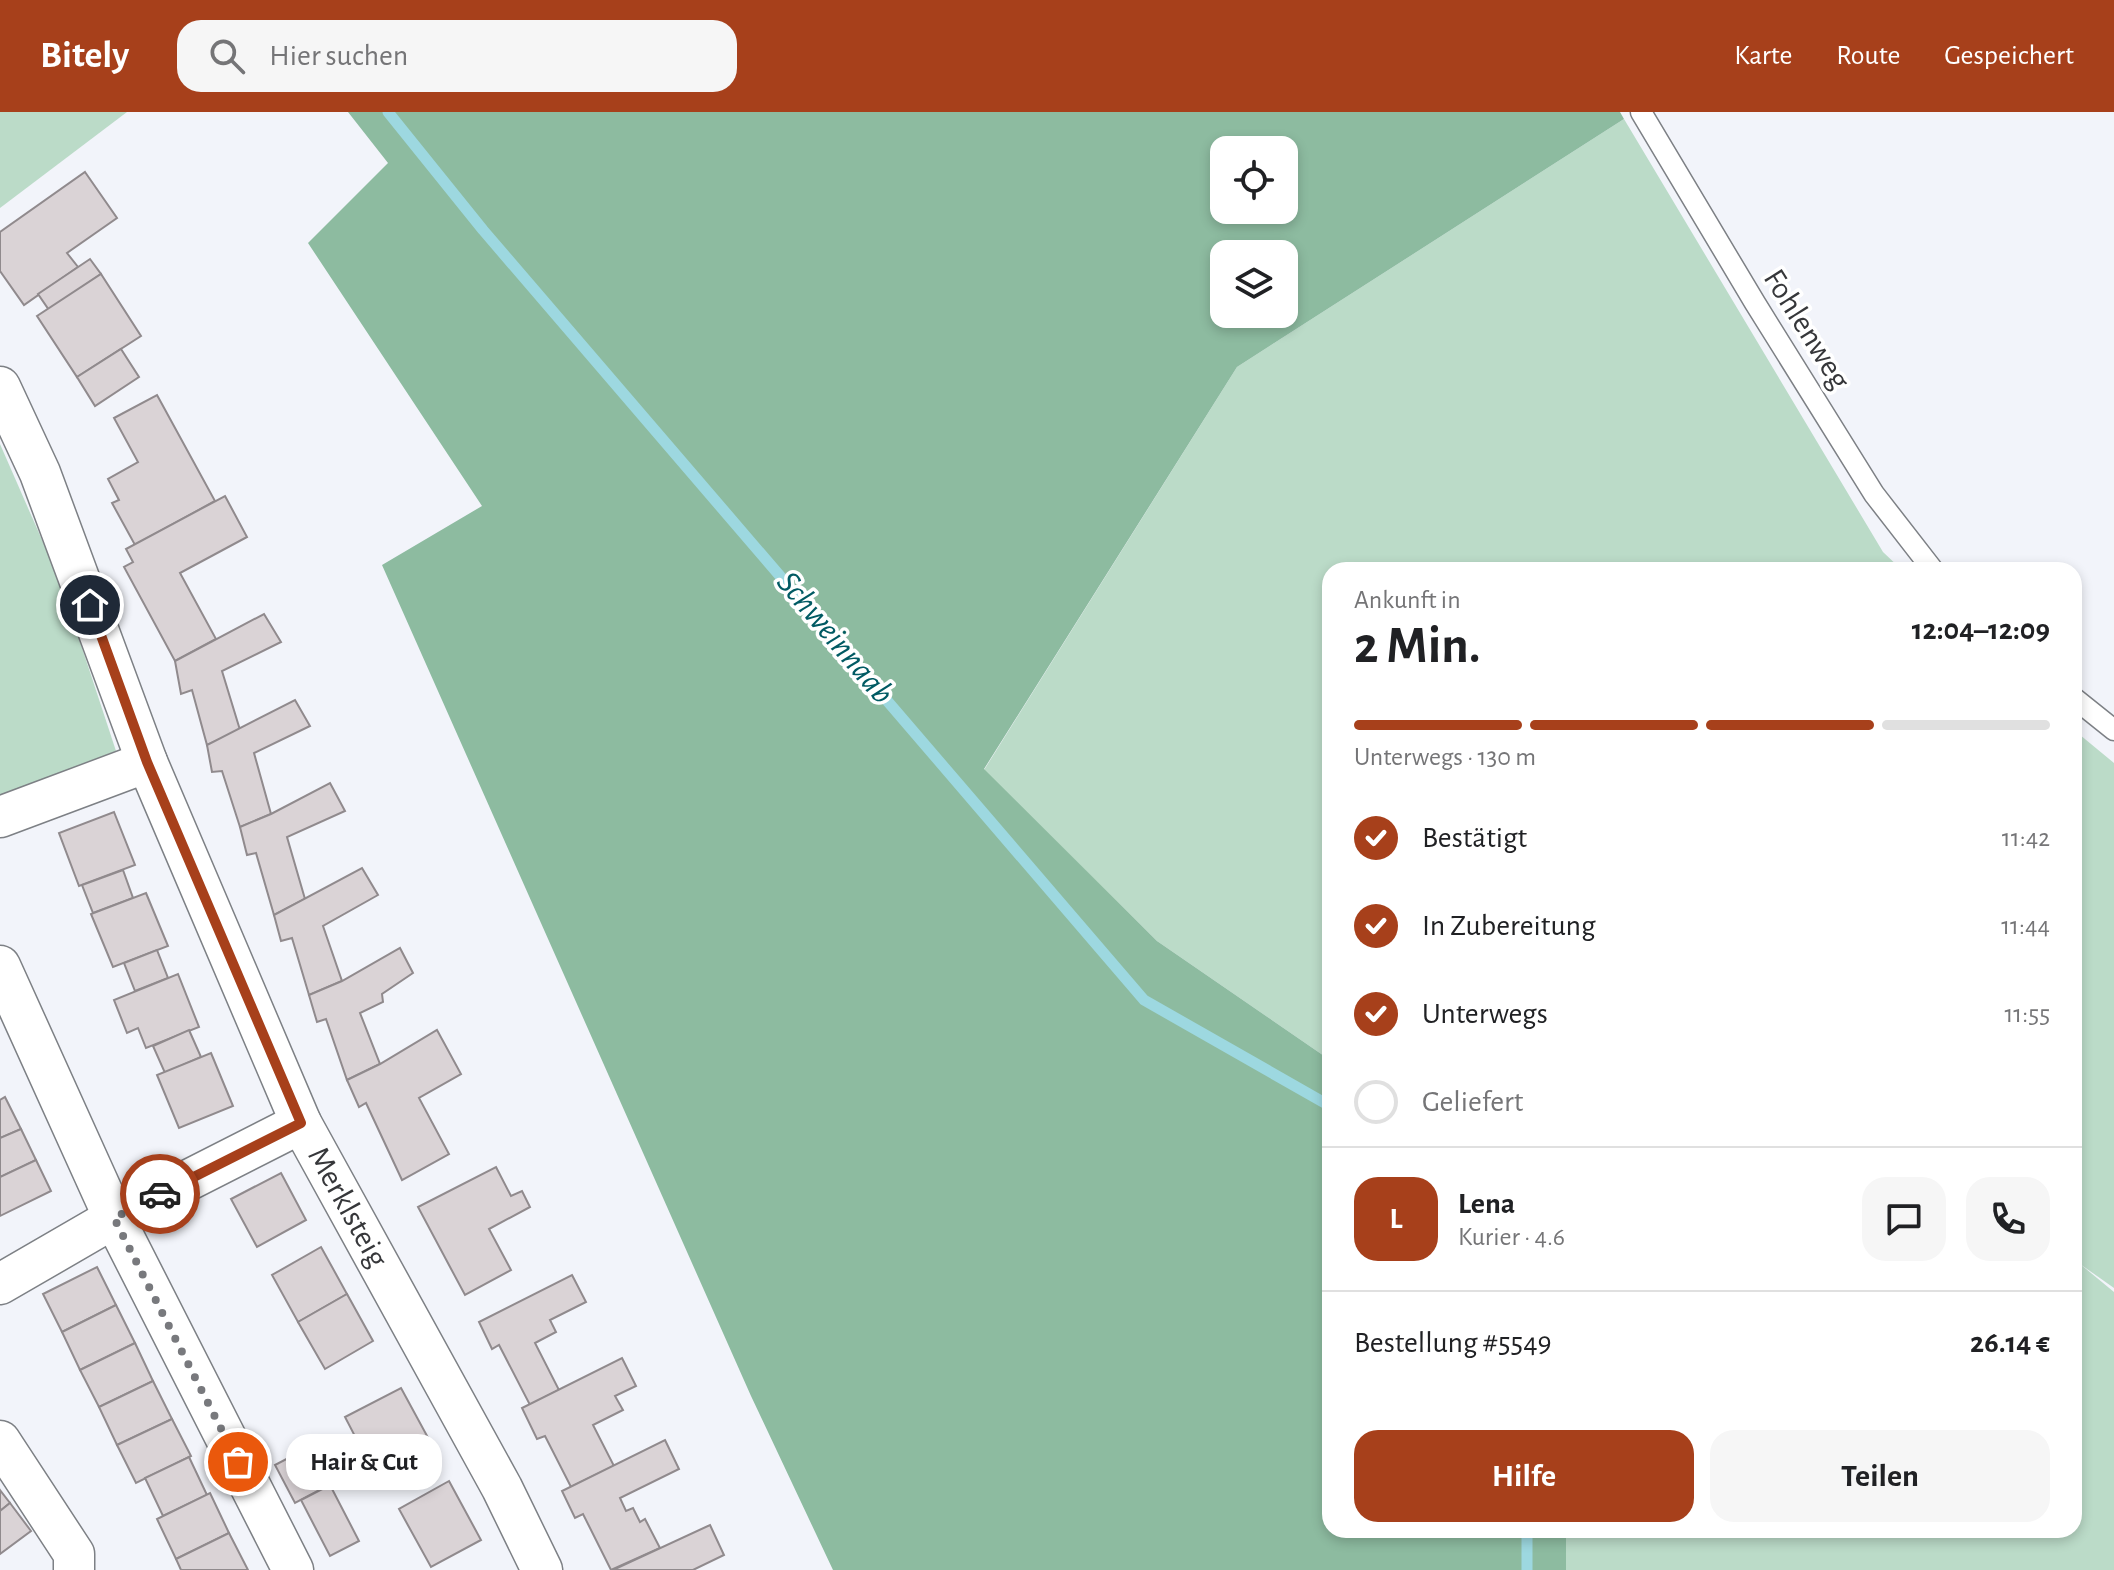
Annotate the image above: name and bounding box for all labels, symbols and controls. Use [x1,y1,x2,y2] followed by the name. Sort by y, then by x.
[177,20,737,92] search box
[205,34,249,78] icon: search
[40,37,129,75] text: Bitely
[269,41,408,71] text: Hier suchen
[1734,42,1792,70] text: Karte
[1836,42,1900,70] text: Route
[1944,42,2074,70] text: Gespeichert
[1210,136,1298,328] map controls
[1210,136,1298,224] button: locate
[1210,240,1298,328] button: layers
[1758,263,1856,395] street label: Fohlenweg
[770,565,900,711] water label: Schweinnaab
[56,571,124,639] pin
[68,583,112,627] icon: home
[1354,587,1461,613] text: Ankunft in
[1912,615,2050,645] text: 12:04–12:09
[1354,620,1481,672] text: 2 Min.
[1354,744,1536,770] text: Unterwegs · 130 m
[1354,816,1398,860] icon: check
[1422,823,1527,853] text: Bestätigt
[2002,825,2050,851] text: 11:42
[1354,904,1398,948] icon: check
[1422,911,1596,941] text: In Zubereitung
[2001,913,2050,939] text: 11:44
[1354,992,1398,1036] icon: check
[1422,999,1548,1029] text: Unterwegs
[2004,1001,2050,1027] text: 11:55
[1422,1087,1523,1117] text: Geliefert
[302,1142,394,1273] street label: Merklsteig
[120,1154,200,1234] courier
[138,1172,182,1216] icon: car
[1862,1177,1946,1261] button: chat
[1966,1177,2050,1261] button: phone
[1458,1189,1515,1219] text: Lena
[1390,1204,1403,1234] text: L
[1458,1224,1565,1250] text: Kurier · 4.6
[1354,1328,1552,1358] text: Bestellung #5549
[1970,1328,2050,1358] text: 26.14 €
[204,1428,272,1496] pin
[1354,1430,1694,1522] button: Hilfe
[1710,1430,2050,1522] button: Teilen
[286,1434,442,1490] callout: Hair & Cut
[216,1440,260,1484] icon: bag
[310,1449,418,1475] text: Hair & Cut

